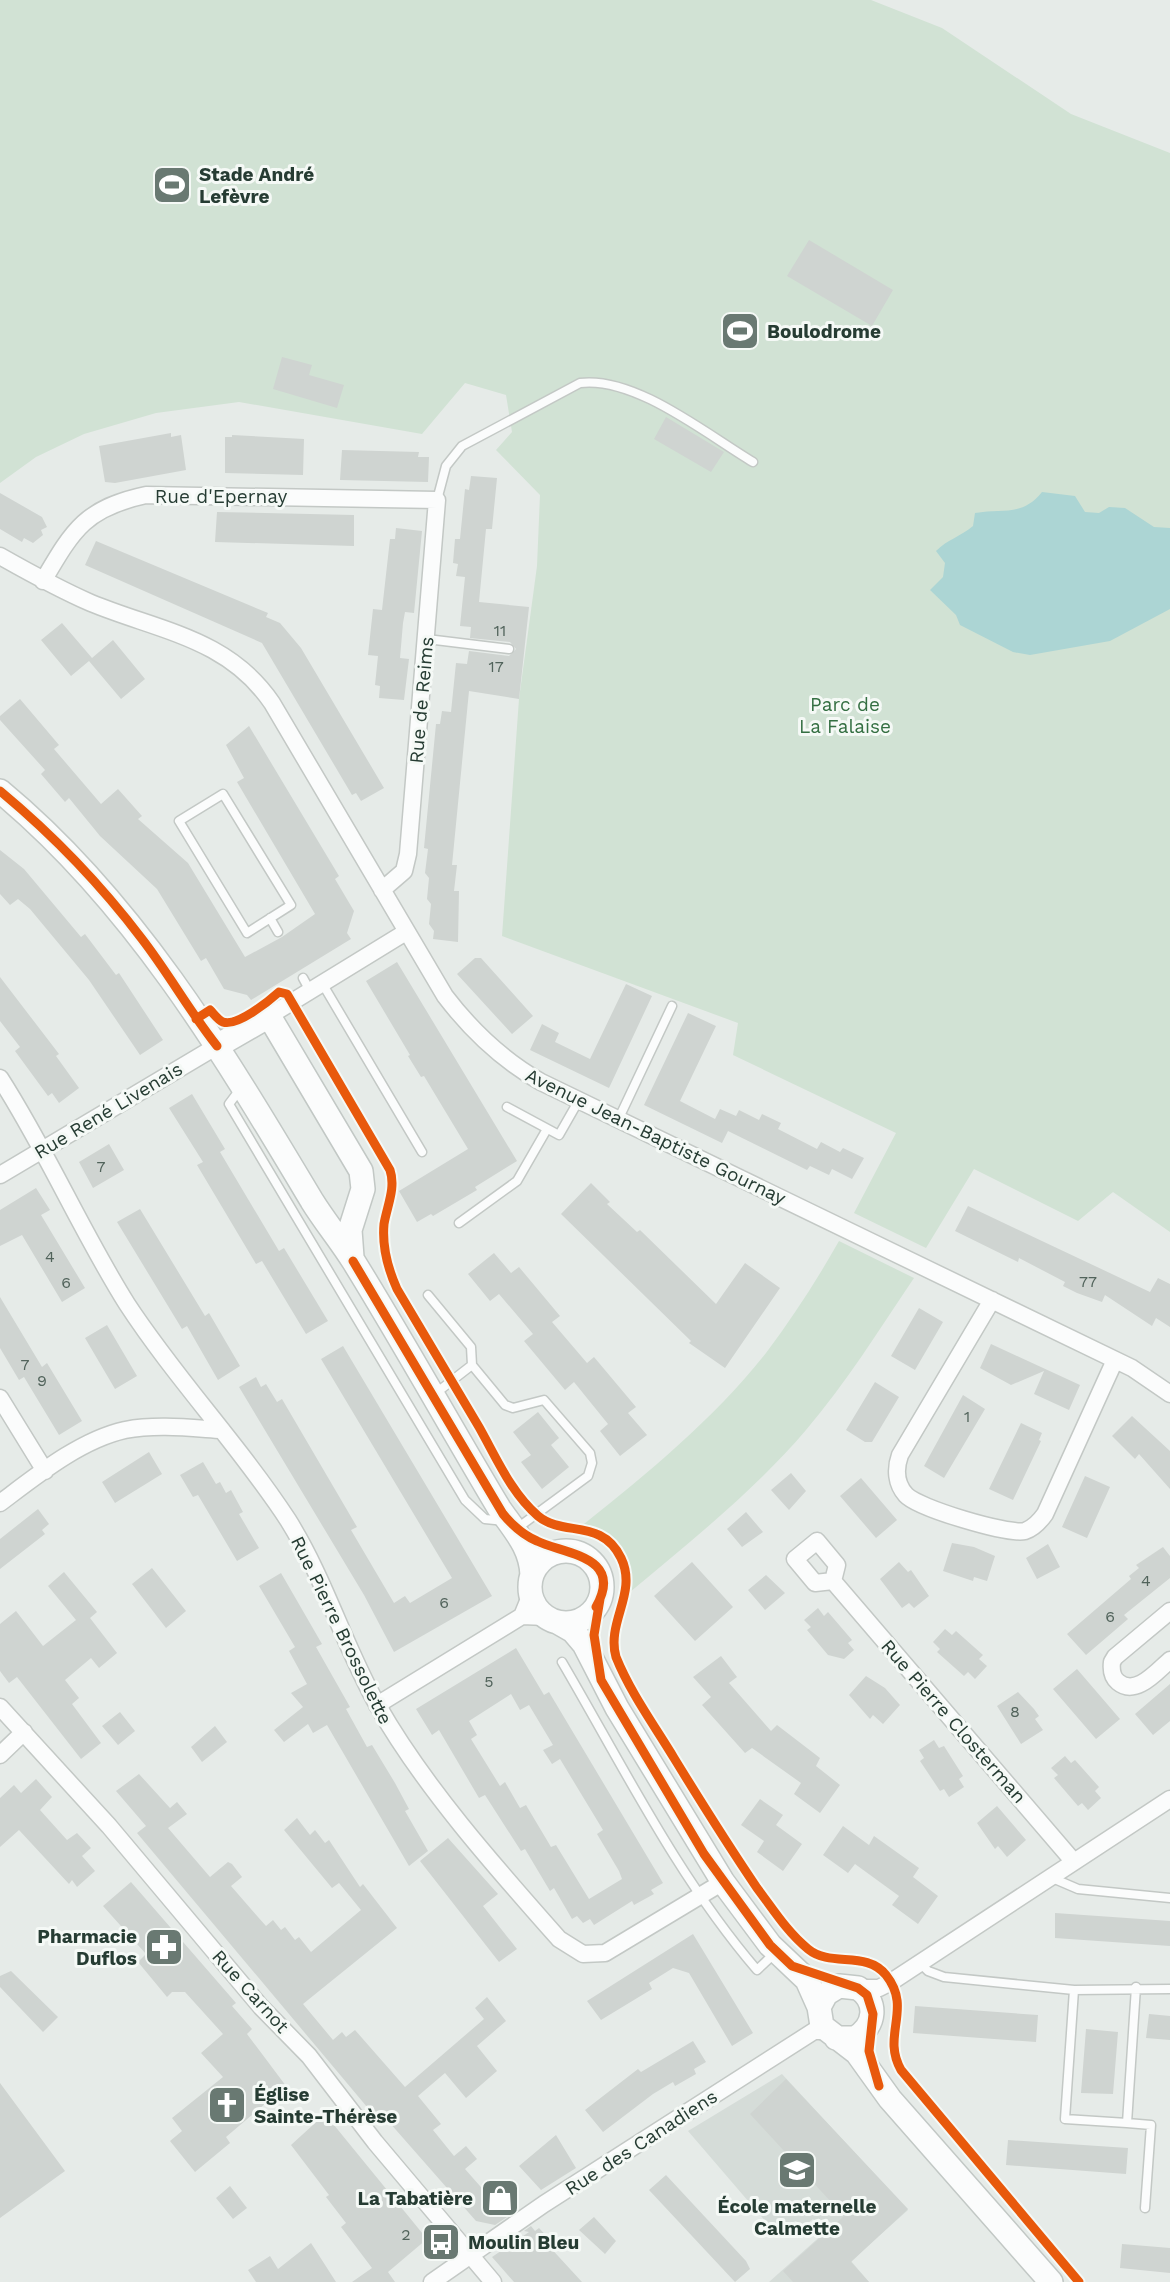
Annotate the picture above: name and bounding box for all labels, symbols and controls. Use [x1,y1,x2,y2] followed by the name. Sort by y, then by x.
[199,163,314,208] place label: Stade André Lefèvre
[151,164,193,206] sports icon: Stade André Lefèvre
[719,310,761,352] sports icon: Boulodrome
[767,320,881,343] place label: Boulodrome
[155,485,287,508] street label: Rue d'Epernay
[494,621,506,640] house number: 11
[404,636,439,765] street label: Rue de Reims
[488,657,504,676] house number: 17
[799,693,891,738] park label: Parc de La Falaise
[30,1057,187,1164] street label: Rue René Livenais
[522,1063,790,1210] street label: Avenue Jean-Baptiste Gournay
[97,1157,106,1176] house number: 7
[45,1247,55,1266] house number: 4
[1079,1272,1097,1291] house number: 77
[61,1273,71,1292] house number: 6
[21,1355,30,1374] house number: 7
[37,1371,47,1390] house number: 9
[964,1407,970,1426] house number: 1
[286,1532,397,1728] street label: Rue Pierre Brossolette
[1141,1571,1151,1590] house number: 4
[439,1593,449,1612] house number: 6
[1105,1607,1115,1626] house number: 6
[876,1635,1031,1808] street label: Rue Pierre Closterman
[484,1672,494,1691] house number: 5
[1010,1702,1020,1721] house number: 8
[37,1925,137,1970] place label: Pharmacie Duflos
[143,1926,185,1968] pharmacy icon: Pharmacie Duflos
[207,1945,294,2038] street label: Rue Carnot
[254,2083,397,2128] place label: Église Sainte-Thérèse
[206,2084,248,2126] church icon: Église Sainte-Thérèse
[561,2085,722,2200] street label: Rue des Canadiens
[776,2149,818,2191] school or university icon: École maternelle Calmette
[479,2177,521,2219] shop icon: La Tabatière
[358,2187,473,2210] place label: La Tabatière
[718,2195,876,2240] place label: École maternelle Calmette
[420,2221,462,2263] bus stop icon: Moulin Bleu
[401,2225,411,2244] house number: 2
[468,2231,579,2254] place label: Moulin Bleu

